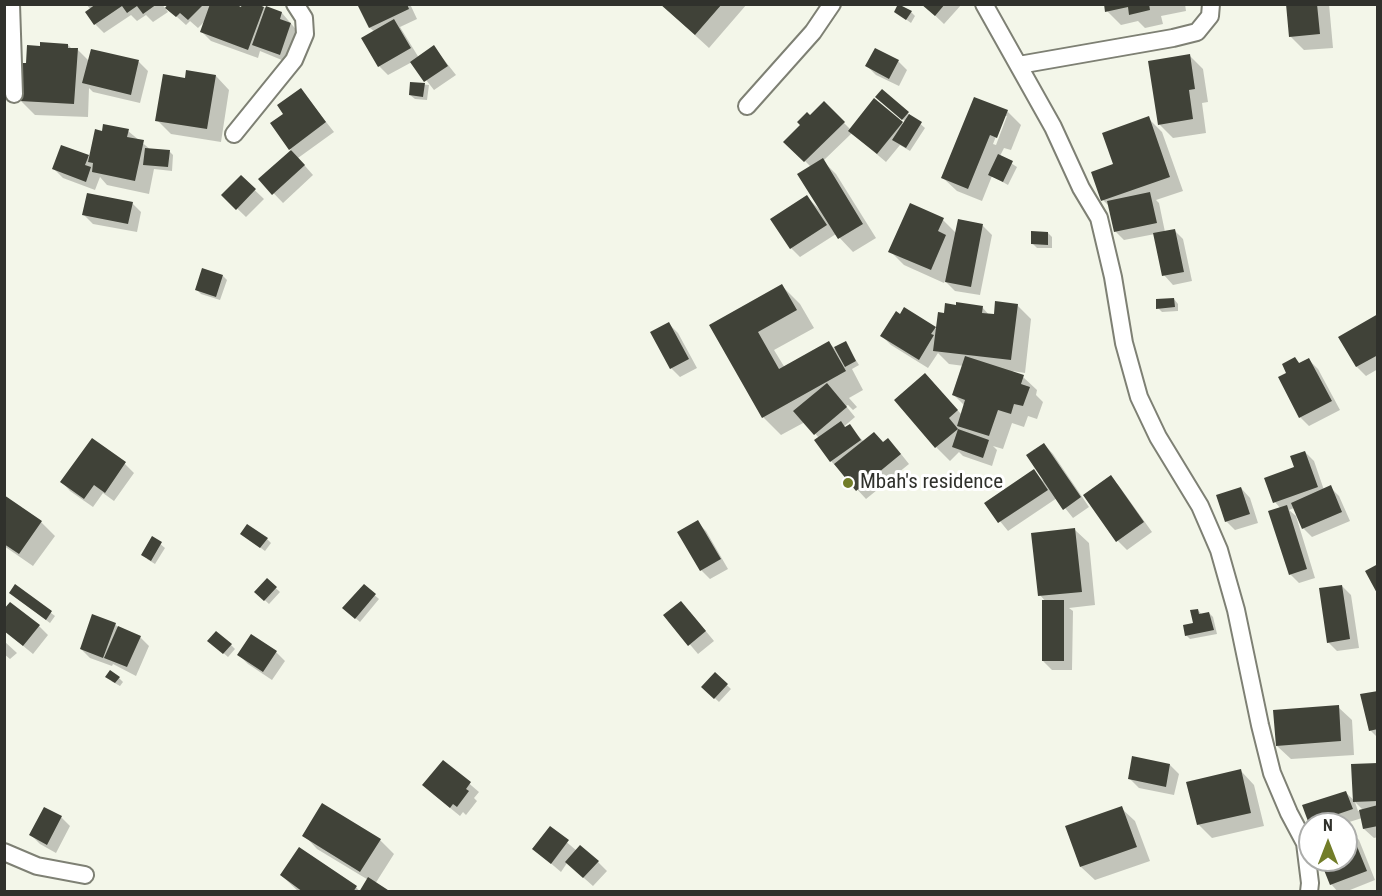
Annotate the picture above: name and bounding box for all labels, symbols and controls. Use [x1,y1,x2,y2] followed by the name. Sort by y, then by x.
[860,470,1003,496] place label: Mbah's residence
[841,476,855,490] marker: Mbah's residence
[1298,812,1358,872] north arrow
[1323,816,1333,835] text: N

